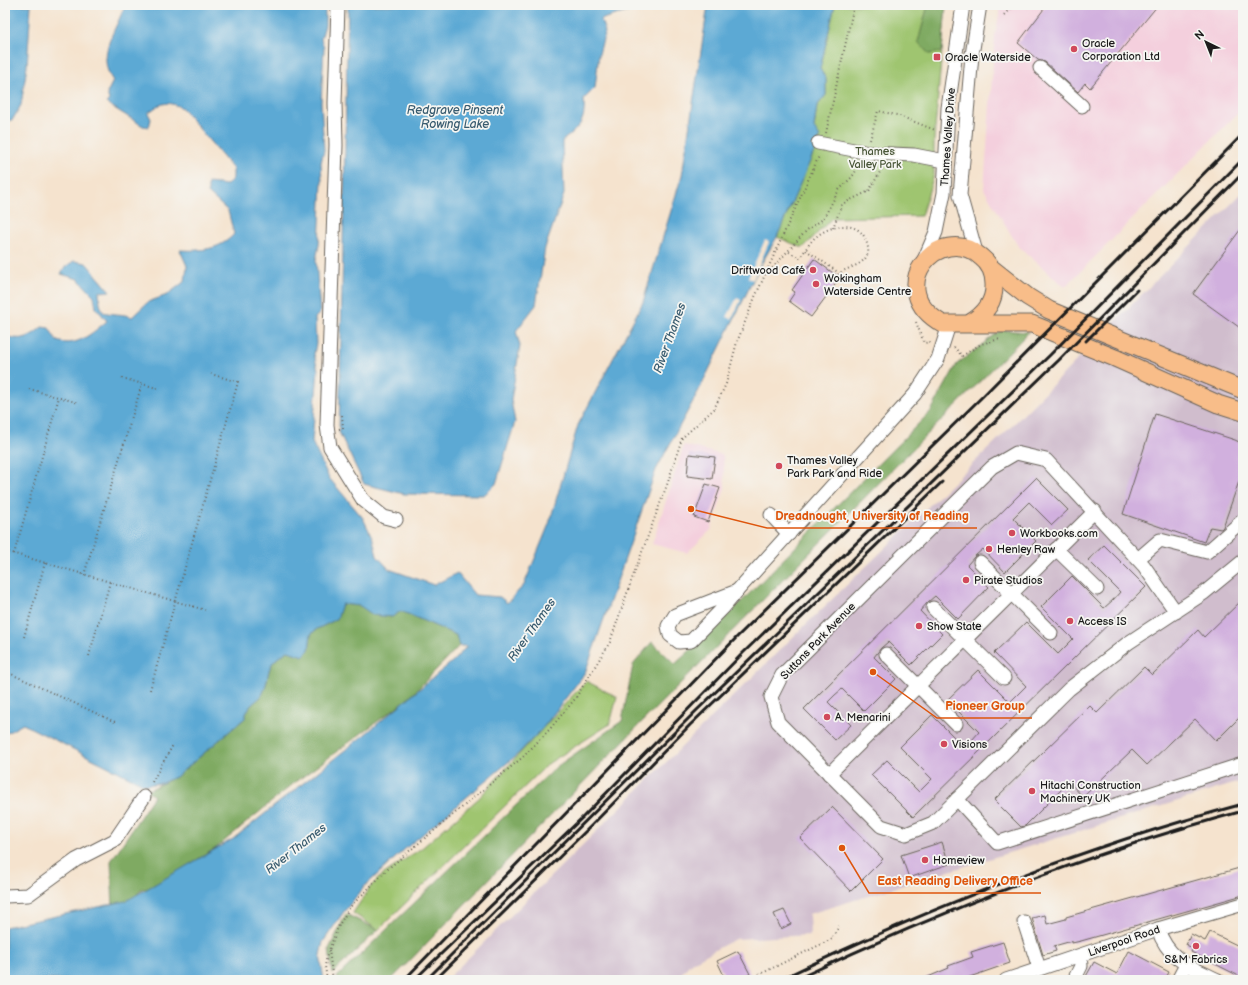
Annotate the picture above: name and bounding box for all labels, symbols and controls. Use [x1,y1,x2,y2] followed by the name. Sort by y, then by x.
[1186,22,1226,62] north arrow
[1192,27,1207,43] text: N
[1082,37,1160,63] place label: Oracle Corporation Ltd
[1069,44,1079,54] marker: Oracle Corporation Ltd
[945,51,1031,64] place label: Oracle Waterside
[932,52,942,62] marker: Oracle Waterside
[938,87,958,187] street label: Thames Valley Drive
[407,103,503,132] water label: Redgrave Pinsent Rowing Lake
[849,145,902,171] park label: Thames Valley Park
[731,264,805,277] place label: Driftwood Café
[808,265,818,275] marker: Driftwood Café
[824,272,912,298] place label: Wokingham Waterside Centre
[811,279,821,289] marker: Wokingham Waterside Centre
[650,301,690,375] water label: River Thames
[787,454,882,480] place label: Thames Valley Park Park and Ride
[774,461,784,471] marker: Thames Valley Park Park and Ride
[767,504,977,528] callout: Dreadnought, University of Reading
[775,509,969,524] text: Dreadnought, University of Reading
[1020,527,1098,540] place label: Workbooks.com
[1007,528,1017,538] marker: Workbooks.com
[997,543,1056,556] place label: Henley Raw
[984,544,994,554] marker: Henley Raw
[974,574,1043,587] place label: Pirate Studios
[961,575,971,585] marker: Pirate Studios
[505,596,559,664] water label: River Thames
[778,599,858,682] street label: Suttons Park Avenue
[1078,615,1127,628] place label: Access IS
[1065,616,1075,626] marker: Access IS
[927,620,982,633] place label: Show State
[914,621,924,631] marker: Show State
[937,694,1032,718] callout: Pioneer Group
[945,699,1025,714] text: Pioneer Group
[835,711,891,724] place label: A. Menarini
[822,712,832,722] marker: A. Menarini
[952,738,988,751] place label: Visions
[939,739,949,749] marker: Visions
[1040,779,1141,805] place label: Hitachi Construction Machinery UK
[1027,786,1037,796] marker: Hitachi Construction Machinery UK
[262,820,330,878] water label: River Thames
[933,854,985,867] place label: Homeview
[920,855,930,865] marker: Homeview
[869,869,1041,893] callout: East Reading Delivery Office
[877,874,1033,889] text: East Reading Delivery Office
[1086,923,1162,959] street label: Liverpool Road
[1191,941,1201,951] marker: S&M Fabrics
[1165,953,1228,966] place label: S&M Fabrics

